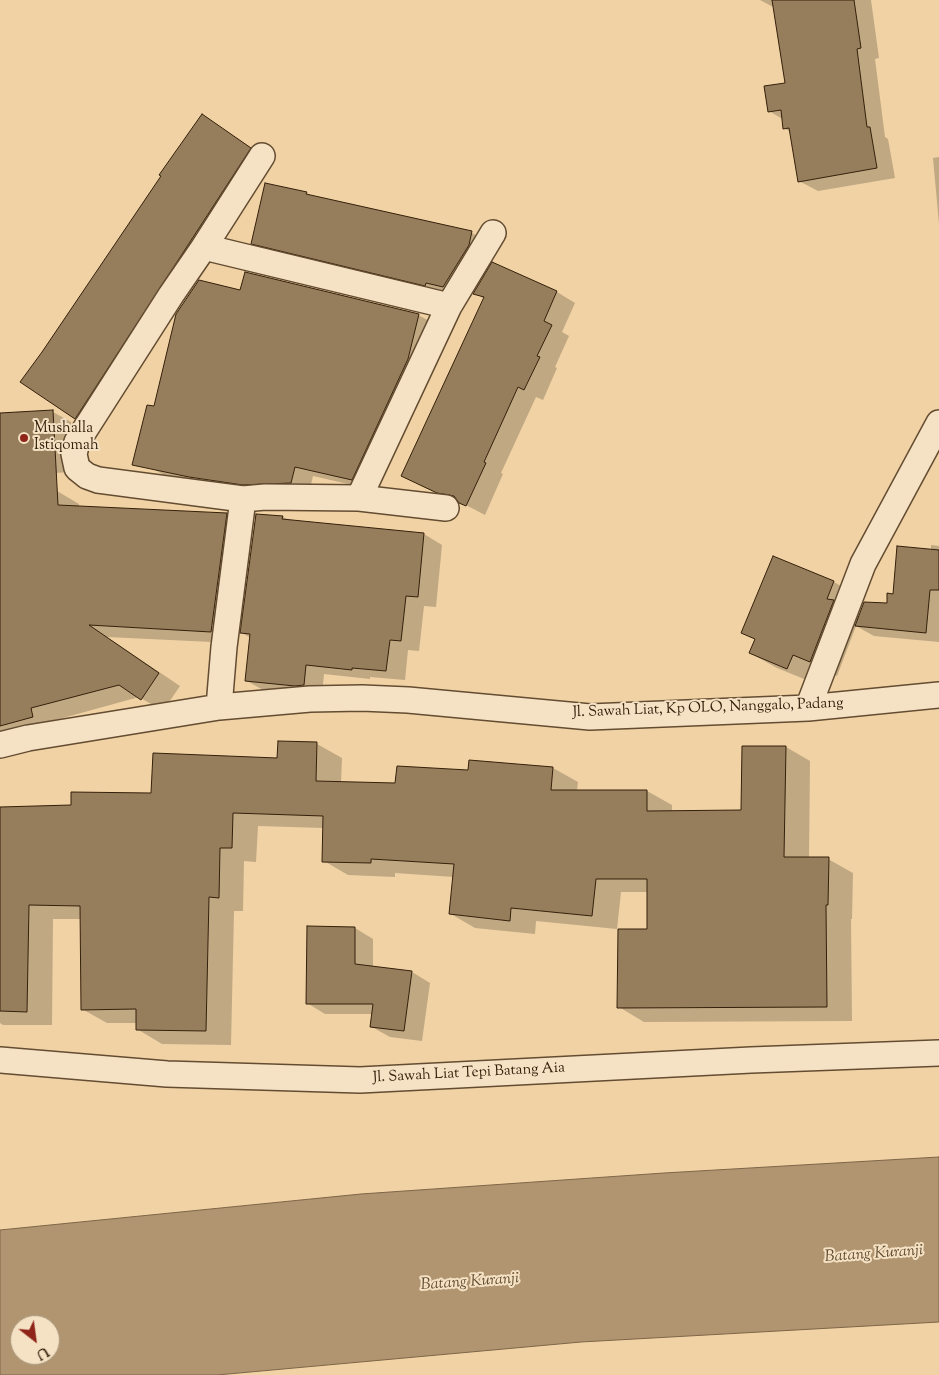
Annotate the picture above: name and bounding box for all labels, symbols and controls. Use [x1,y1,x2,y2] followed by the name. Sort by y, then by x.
[34,420,99,455] place label: Mushalla Istiqomah
[18,432,30,444] marker: Mushalla Istiqomah
[572,695,844,723] street label: Jl. Sawah Liat, Kp OLO, Nanggalo, Padang
[372,1060,566,1088] street label: Jl. Sawah Liat Tepi Batang Aia
[824,1242,924,1268] water label: Batang Kuranji
[420,1270,520,1296] water label: Batang Kuranji
[10,1315,60,1365] north arrow
[32,1341,52,1364] text: U

